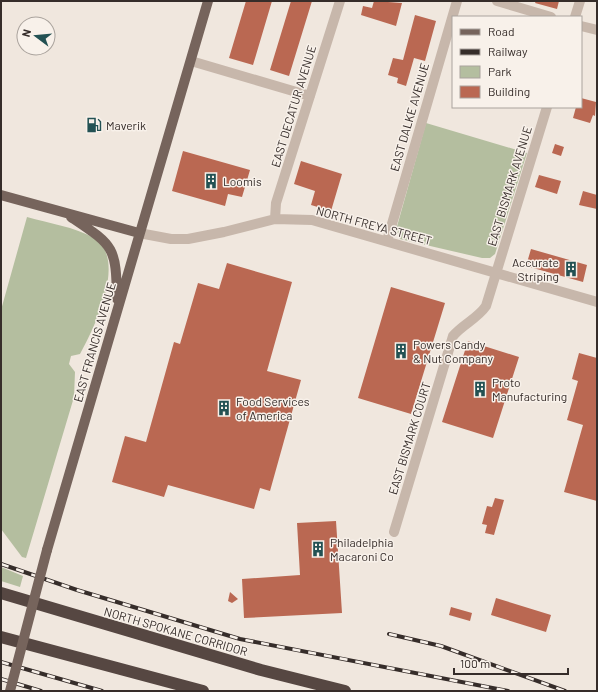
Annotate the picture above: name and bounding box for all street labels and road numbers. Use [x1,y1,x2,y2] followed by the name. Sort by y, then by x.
[268,43,318,169] street label: EAST DECATUR AVENUE
[387,61,431,173] street label: EAST DALKE AVENUE
[484,124,534,248] street label: EAST BISMARK AVENUE
[315,203,434,247] street label: NORTH FREYA STREET
[70,281,118,403] street label: EAST FRANCIS AVENUE
[385,380,433,496] street label: EAST BISMARK COURT
[103,604,249,658] street label: NORTH SPOKANE CORRIDOR

